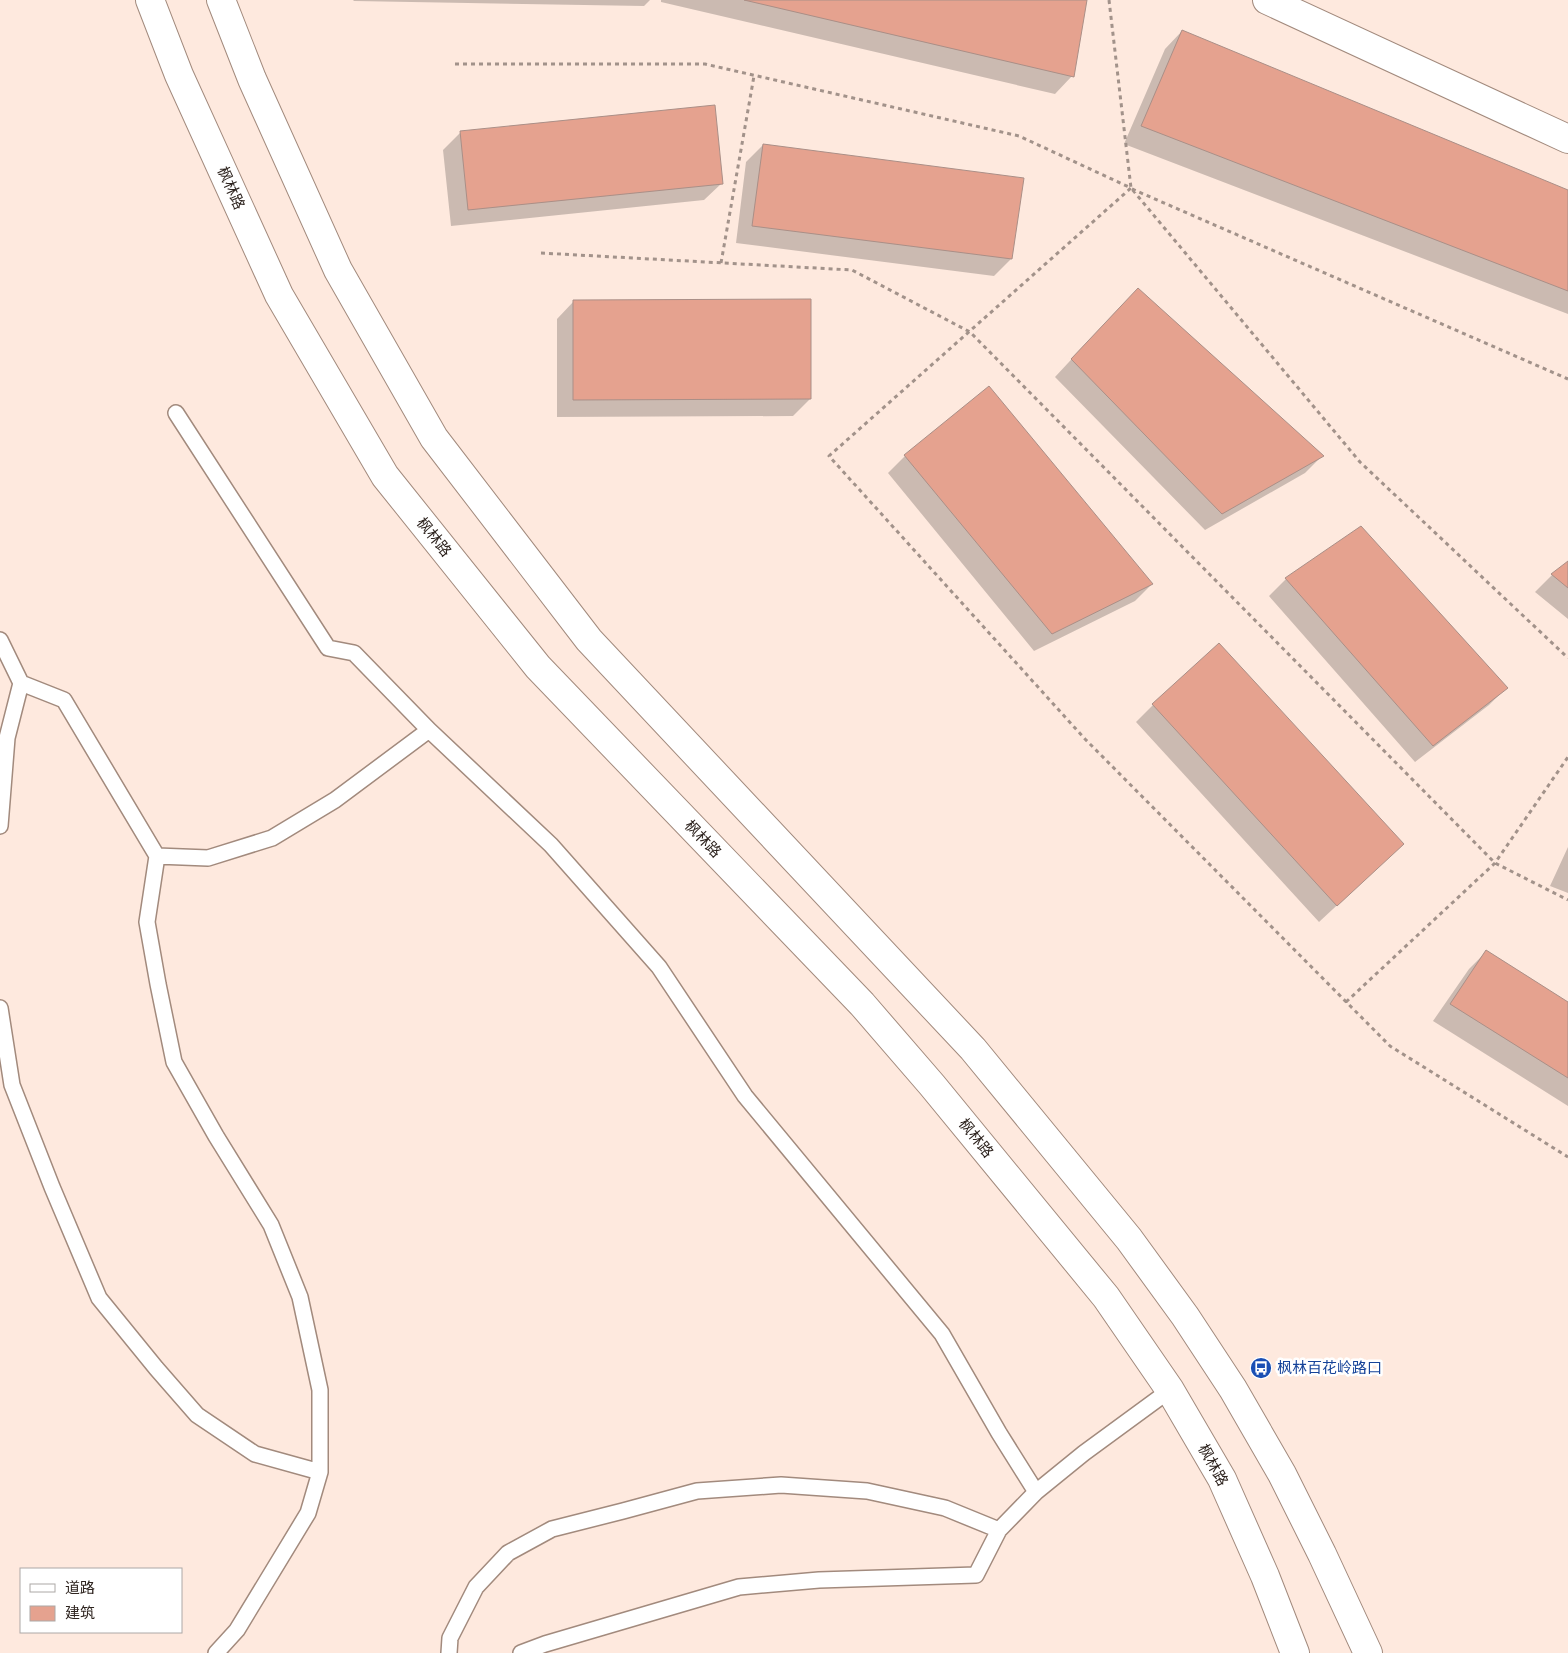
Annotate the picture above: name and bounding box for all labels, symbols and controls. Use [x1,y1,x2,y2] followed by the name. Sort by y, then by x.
[214,164,248,212] street label: 枫林路
[413,514,455,560] street label: 枫林路
[681,817,725,861] street label: 枫林路
[955,1115,997,1161] street label: 枫林路
[1249,1356,1273,1380] bus stop icon: 枫林百花岭路口
[1277,1359,1382,1377] place label: 枫林百花岭路口
[1194,1441,1232,1489] street label: 枫林路
[20,1568,182,1633] legend
[65,1579,95,1597] text: 道路
[65,1604,95,1622] text: 建筑

